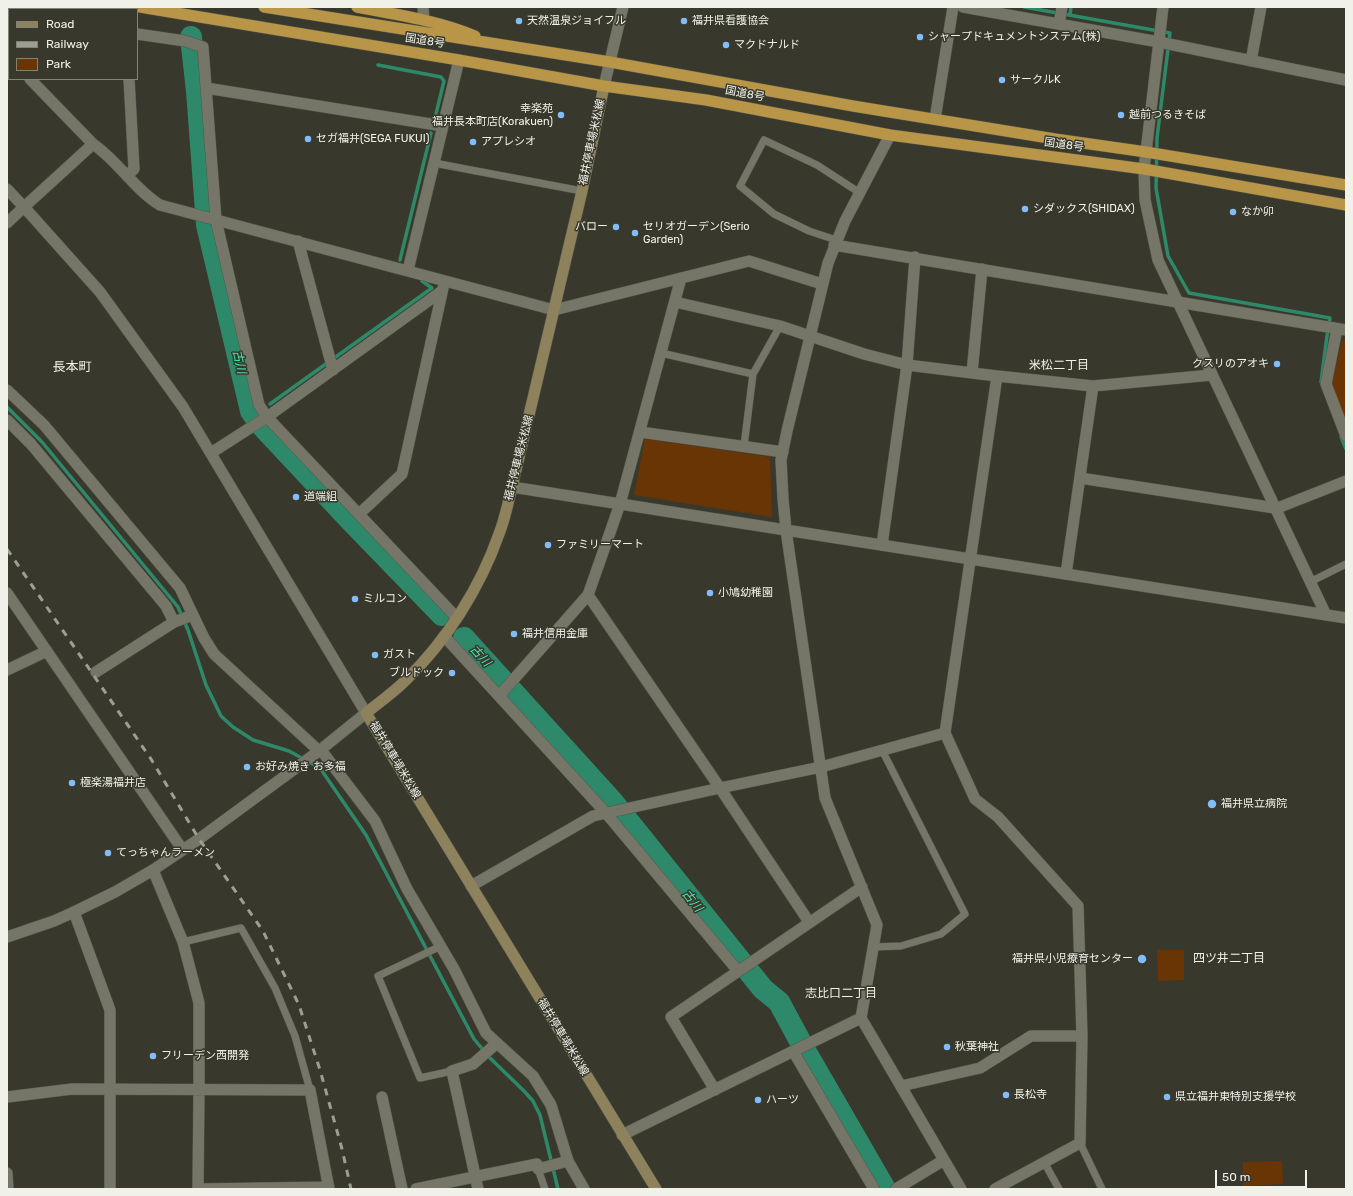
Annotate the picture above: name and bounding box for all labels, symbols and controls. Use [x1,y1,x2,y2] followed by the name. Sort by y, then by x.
[8,8,138,80] legend
[527,14,626,28] place label: 天然温泉ジョイフル
[692,14,769,28] place label: 福井県看護協会
[514,16,524,26] marker: 天然温泉ジョイフル
[679,16,689,26] marker: 福井県看護協会
[46,17,74,31] text: Road
[928,30,1100,44] place label: シャープドキュメントシステム(株)
[404,31,446,51] street label: 国道8号
[915,32,925,42] marker: シャープドキュメントシステム(株)
[46,37,89,51] text: Railway
[734,38,800,52] place label: マクドナルド
[721,40,731,50] marker: マクドナルド
[46,57,71,71] text: Park
[1010,73,1061,87] place label: サークルK
[997,75,1007,85] marker: サークルK
[724,84,766,104] street label: 国道8号
[576,98,608,186] street label: 福井停車場米松線
[432,102,553,128] place label: 幸楽苑 福井長本町店(Korakuen)
[1129,108,1206,122] place label: 越前つるきそば
[556,110,566,120] marker: 幸楽苑 福井長本町店(Korakuen)
[1116,110,1126,120] marker: 越前つるきそば
[316,132,429,146] place label: セガ福井(SEGA FUKUI)
[303,134,313,144] marker: セガ福井(SEGA FUKUI)
[481,135,536,149] place label: アプレシオ
[1043,136,1085,154] street label: 国道8号
[468,137,478,147] marker: アプレシオ
[1033,202,1135,216] place label: シダックス(SHIDAX)
[1020,204,1030,214] marker: シダックス(SHIDAX)
[1241,205,1274,219] place label: なか卯
[1228,207,1238,217] marker: なか卯
[575,220,608,234] place label: バロー
[643,220,750,246] place label: セリオガーデン(Serio Garden)
[611,222,621,232] marker: バロー
[630,228,640,238] marker: セリオガーデン(Serio Garden)
[229,349,249,375] water label: 古川
[1192,357,1269,371] place label: クスリのアオキ
[53,359,91,375] district label: 長本町
[1029,359,1089,373] district label: 米松二丁目
[1272,359,1282,369] marker: クスリのアオキ
[502,414,536,502] street label: 福井停車場米松線
[304,490,337,504] place label: 道端組
[291,492,301,502] marker: 道端組
[556,538,644,552] place label: ファミリーマート
[543,540,553,550] marker: ファミリーマート
[718,586,773,600] place label: 小鳩幼稚園
[705,588,715,598] marker: 小鳩幼稚園
[363,592,407,606] place label: ミルコン
[350,594,360,604] marker: ミルコン
[522,627,588,641] place label: 福井信用金庫
[509,629,519,639] marker: 福井信用金庫
[467,642,493,670] water label: 古川
[383,648,416,662] place label: ガスト
[370,650,380,660] marker: ガスト
[389,666,444,680] place label: ブルドック
[447,668,457,678] marker: ブルドック
[367,719,423,801] street label: 福井停車場米松線
[255,760,346,774] place label: お好み焼き お多福
[242,762,252,772] marker: お好み焼き お多福
[80,776,146,790] place label: 極楽湯福井店
[67,778,77,788] marker: 極楽湯福井店
[1221,797,1287,811] place label: 福井県立病院
[1206,798,1218,810] marker: 福井県立病院
[116,846,215,860] place label: てっちゃんラーメン
[103,848,113,858] marker: てっちゃんラーメン
[679,887,705,915] water label: 古川
[1012,952,1133,966] place label: 福井県小児療育センター
[1193,952,1265,966] district label: 四ツ井二丁目
[1136,953,1148,965] marker: 福井県小児療育センター
[805,987,877,1001] district label: 志比口二丁目
[535,996,591,1078] street label: 福井停車場米松線
[955,1040,999,1054] place label: 秋葉神社
[942,1042,952,1052] marker: 秋葉神社
[161,1049,249,1063] place label: フリーデン西開発
[148,1051,158,1061] marker: フリーデン西開発
[1014,1088,1047,1102] place label: 長松寺
[1001,1090,1011,1100] marker: 長松寺
[1175,1090,1296,1104] place label: 県立福井東特別支援学校
[1162,1092,1172,1102] marker: 県立福井東特別支援学校
[766,1093,799,1107] place label: ハーツ
[753,1095,763,1105] marker: ハーツ
[1217,1162,1309,1188] scale bar
[1222,1170,1250,1184] text: 50 m

